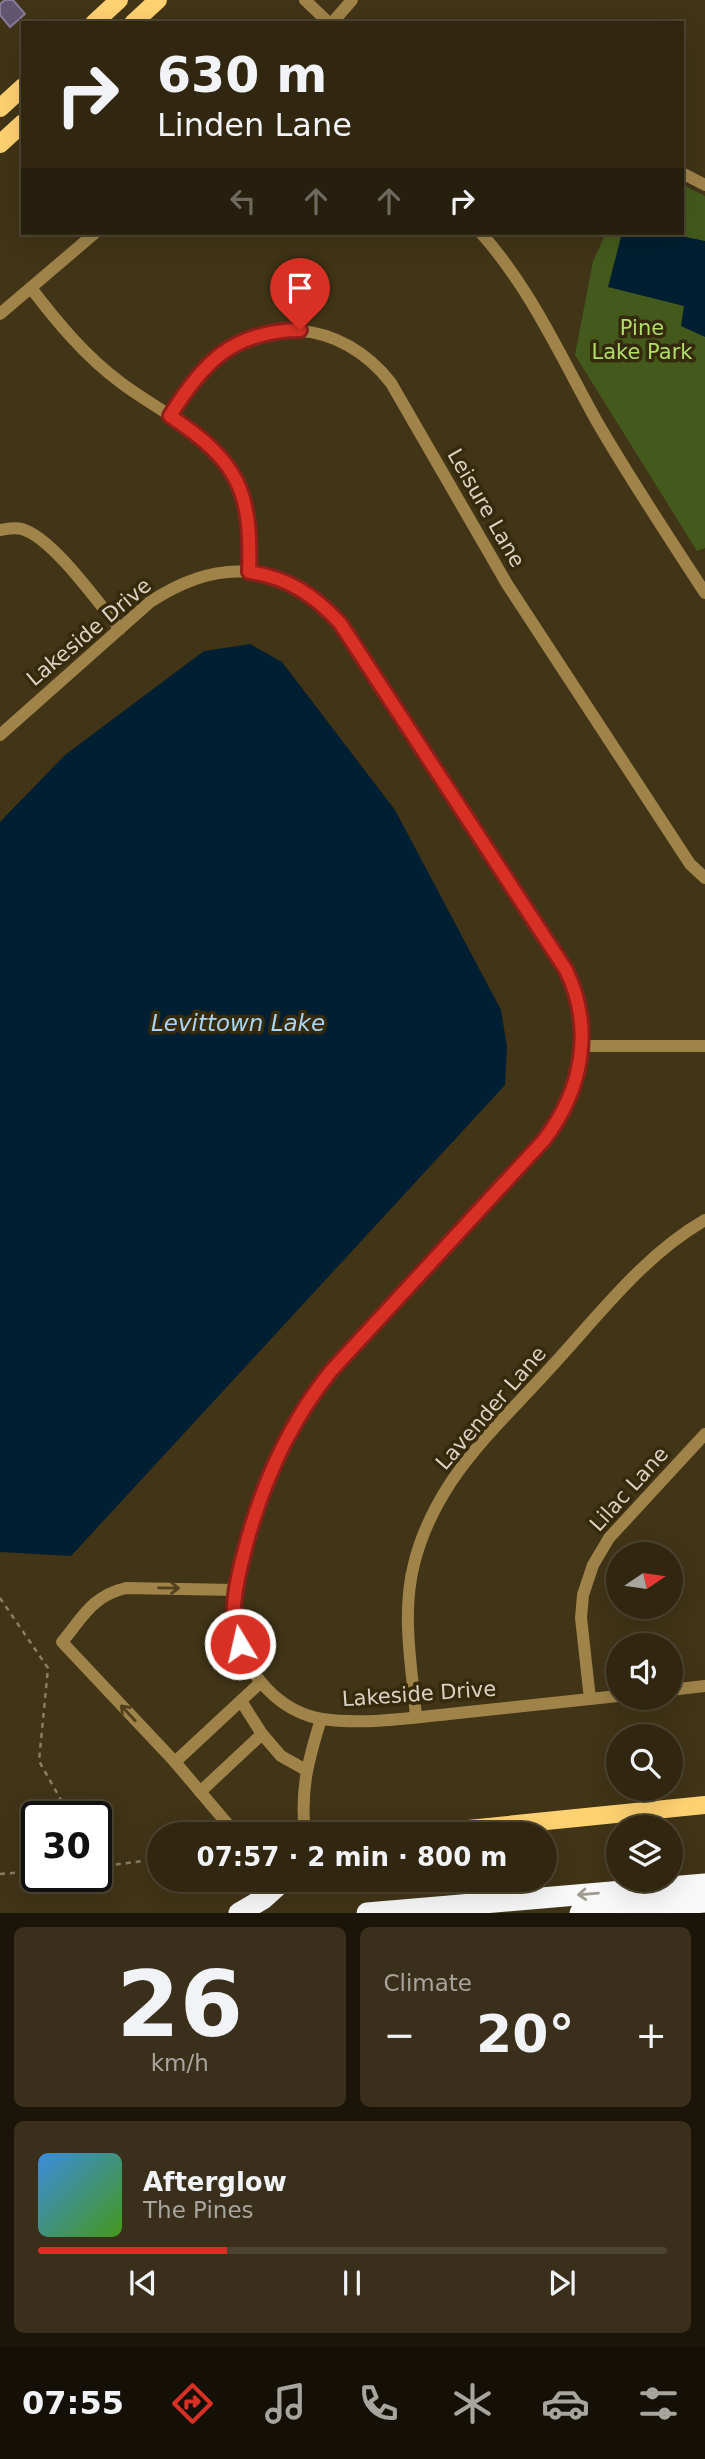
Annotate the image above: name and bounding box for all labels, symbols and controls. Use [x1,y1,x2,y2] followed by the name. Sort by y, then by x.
[157,47,327,104] text: 630 m
[42,49,133,140] icon: right
[157,106,352,144] text: Linden Lane
[224,182,262,220] icon: left
[297,182,335,220] icon: ahead
[370,182,408,220] icon: ahead
[443,182,481,220] icon: right
[270,258,330,330] pin
[281,269,319,307] icon: arrive
[592,316,693,364] park label: Pine Lake Park
[442,444,530,572] street label: Leisure Lane
[22,573,156,691] street label: Lakeside Drive
[151,1010,325,1036] water label: Levittown Lake
[431,1341,551,1475] street label: Lavender Lane
[585,1442,673,1536] street label: Lilac Lane
[606,1542,682,1619] north arrow
[606,1542,683,1892] map controls
[158,1582,181,1595] one-way arrow
[203,1607,277,1681] position arrow
[606,1633,683,1710] button: sound
[341,1677,497,1711] street label: Lakeside Drive
[120,1705,137,1722] one-way arrow
[606,1724,683,1801] button: search
[21,1801,112,1892] speed limit sign: 30
[606,1815,683,1892] button: layers
[197,1842,507,1872] text: 07:57 · 2 min · 800 m
[577,1888,600,1901] one-way arrow
[116,1952,243,2057] text: 26
[384,1970,472,1996] text: Climate
[476,2004,574,2064] text: 20°
[384,2013,415,2057] text: −
[635,2013,667,2057] text: +
[151,2050,209,2076] text: km/h
[143,2167,287,2197] text: Afterglow
[143,2197,254,2223] text: The Pines
[124,2264,162,2302] icon: previous
[333,2264,371,2302] icon: pause
[543,2264,581,2302] icon: next
[168,2379,217,2428] icon: directions
[261,2379,310,2428] icon: music
[354,2379,403,2428] icon: phone
[448,2379,497,2428] icon: climate
[541,2379,590,2428] icon: car
[634,2379,683,2428] icon: filters
[22,2384,124,2422] text: 07:55

